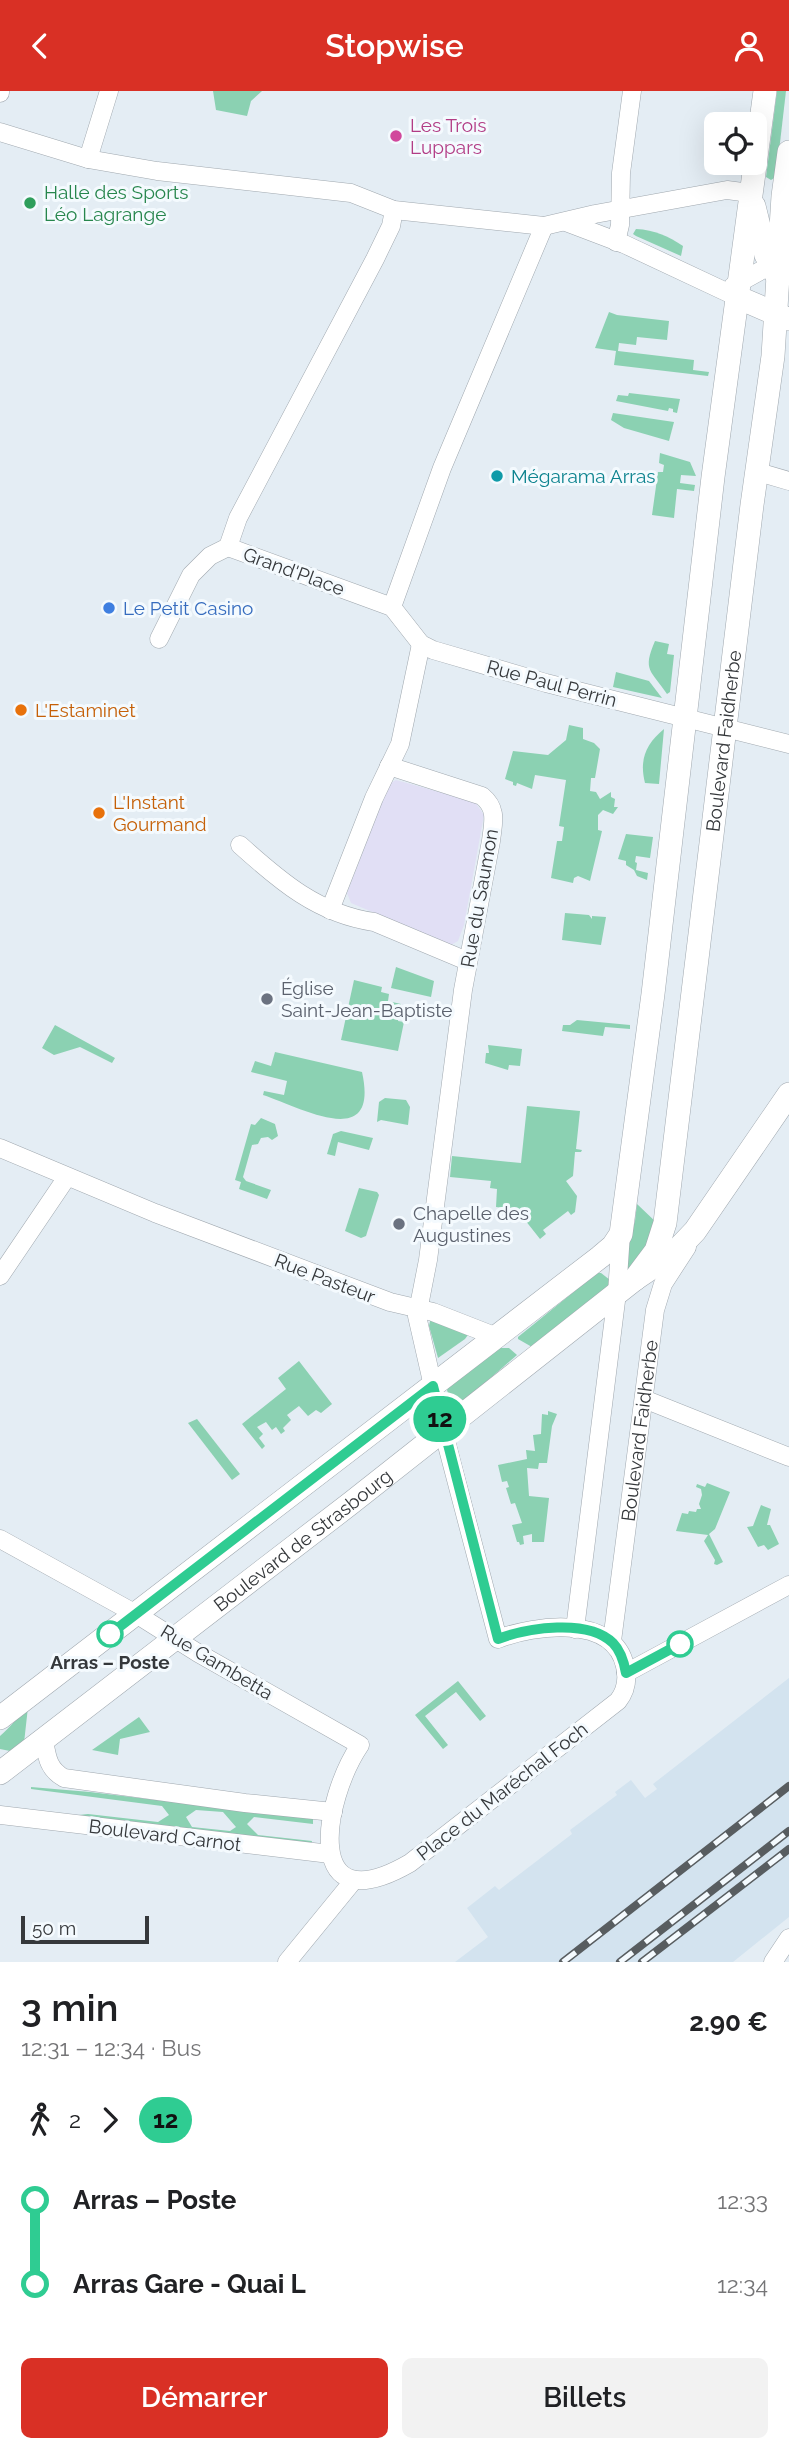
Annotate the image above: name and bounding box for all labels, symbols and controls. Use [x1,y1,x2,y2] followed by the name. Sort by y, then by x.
[21,27,59,65] icon: back
[325,27,464,64] text: Stopwise
[730,27,768,65] icon: person
[704,112,767,175] map controls
[704,112,767,175] button: locate
[410,114,486,158] place label: Les Trois Luppars
[388,128,404,144] marker: Les Trois Luppars
[44,181,188,225] place label: Halle des Sports Léo Lagrange
[22,195,38,211] marker: Halle des Sports Léo Lagrange
[511,465,656,487] place label: Mégarama Arras
[489,468,505,484] marker: Mégarama Arras
[240,543,348,599] street label: Grand'Place
[123,597,253,619] place label: Le Petit Casino
[101,600,117,616] marker: Le Petit Casino
[701,649,745,833] street label: Boulevard Faidherbe
[485,655,619,711] street label: Rue Paul Perrin
[35,699,136,721] place label: L'Estaminet
[13,702,29,718] marker: L'Estaminet
[113,791,207,835] place label: L'Instant Gourmand
[91,805,107,821] marker: L'Instant Gourmand
[456,827,502,969] street label: Rue du Saumon
[281,977,453,1021] place label: Église Saint-Jean-Baptiste
[259,991,275,1007] marker: Église Saint-Jean-Baptiste
[413,1202,529,1246] place label: Chapelle des Augustines
[391,1216,407,1232] marker: Chapelle des Augustines
[272,1249,379,1307] street label: Rue Pasteur
[617,1339,662,1523] street label: Boulevard Faidherbe
[408,1396,472,1442] line badge: 12
[427,1404,453,1433] text: 12
[209,1464,396,1616] street label: Boulevard de Strasbourg
[157,1620,277,1704] street label: Rue Gambetta
[97,1621,123,1647] marker: Arras – Poste
[667,1631,693,1657] unlabelled marker
[50,1651,170,1673] place label: Arras – Poste
[412,1717,592,1865] street label: Place du Maréchal Foch
[88,1815,243,1855] street label: Boulevard Carnot
[21,1913,149,1945] scale bar
[32,1917,76,1939] text: 50 m
[21,1985,118,2030] text: 3 min
[689,2007,768,2037] text: 2.90 €
[21,2034,201,2061] text: 12:31 – 12:34 · Bus
[21,2101,59,2139] icon: walk
[91,2101,129,2139] icon: forward
[153,2105,178,2134] text: 12
[69,2106,81,2133] text: 2
[73,2185,236,2215] text: Arras – Poste
[717,2187,768,2214] text: 12:33
[73,2269,306,2299] text: Arras Gare - Quai L
[717,2271,768,2298] text: 12:34
[21,2358,388,2438] button: Démarrer
[402,2358,768,2438] button: Billets

